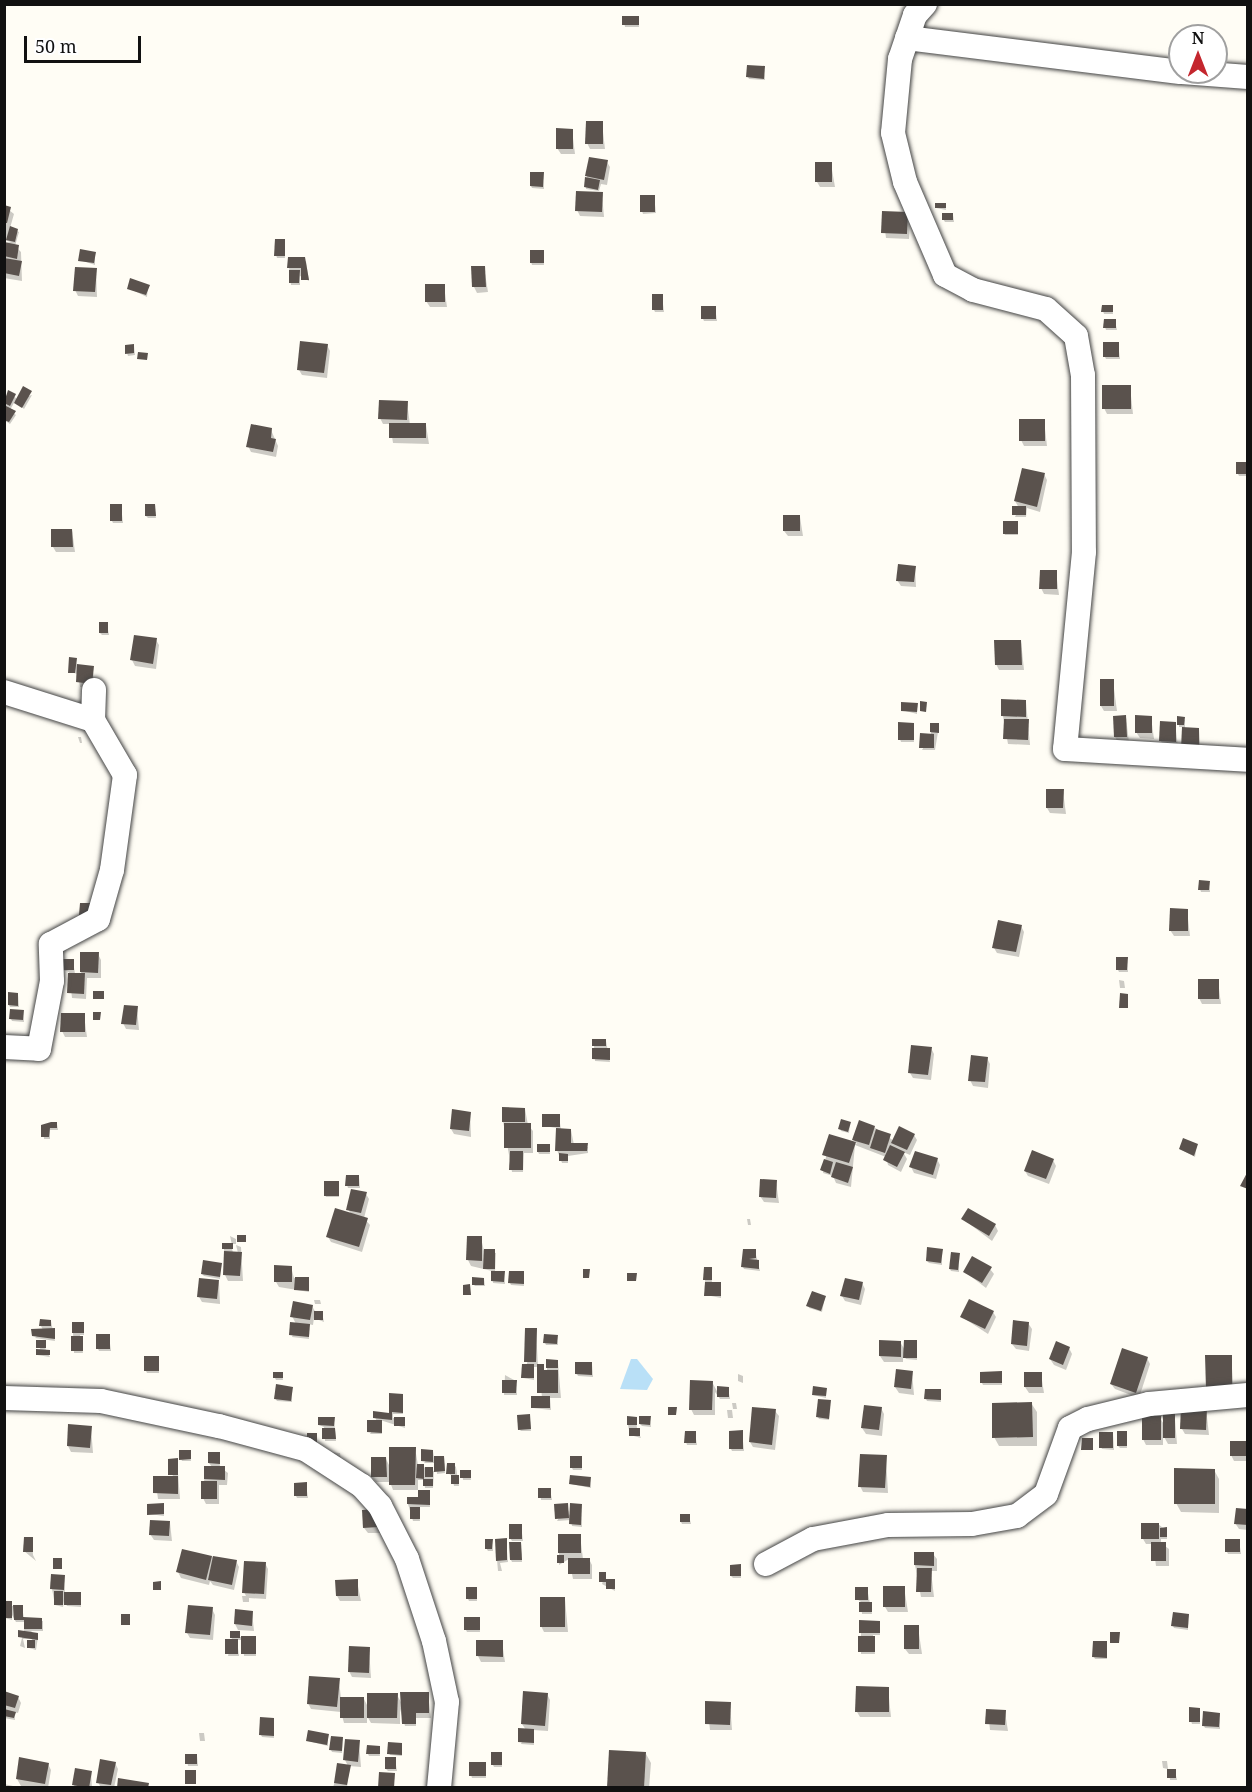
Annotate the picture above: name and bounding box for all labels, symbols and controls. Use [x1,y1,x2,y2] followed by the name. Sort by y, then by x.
[27,24,144,62] scale bar
[1168,24,1228,84] north arrow
[1192,27,1204,49] text: N
[35,34,77,58] text: 50 m

